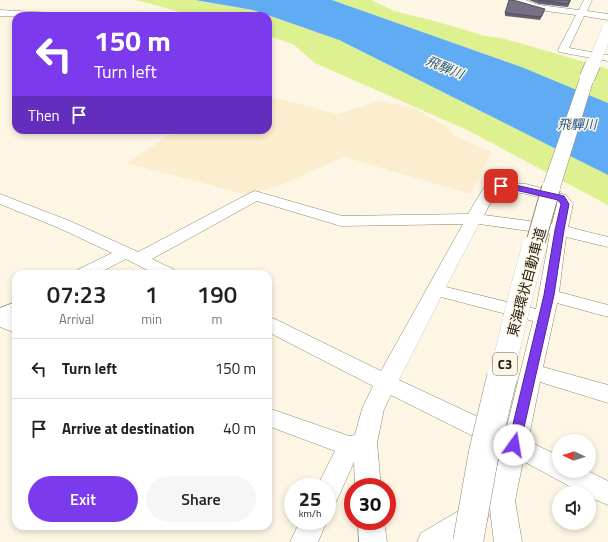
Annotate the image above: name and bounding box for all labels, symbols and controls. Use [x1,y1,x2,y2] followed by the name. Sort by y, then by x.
[94,19,171,62] text: 150 m
[28,28,80,80] icon: left
[423,50,469,84] water label: 飛騨川
[94,58,157,85] text: Turn left
[28,104,60,127] text: Then
[68,104,90,126] icon: arrive
[557,114,598,134] water label: 飛驒川
[484,169,518,203] pin
[490,175,512,197] icon: arrive
[501,225,551,339] street label: 東海環状自動車道
[47,276,106,312] text: 07:23
[145,276,158,312] text: 1
[197,276,237,312] text: 190
[59,309,94,329] text: Arrival
[141,309,162,329] text: min
[212,309,222,329] text: m
[493,353,517,375] road number: C3
[62,357,117,380] text: Turn left
[215,357,256,380] text: 150 m
[28,358,50,380] icon: left
[62,417,195,440] text: Arrive at destination
[223,417,256,440] text: 40 m
[28,418,50,440] icon: arrive
[493,424,535,466] position arrow
[552,434,596,478] north arrow
[552,434,596,530] map controls
[28,476,138,522] button: Exit
[146,476,256,522] button: Share
[344,478,396,530] speed limit sign: 30
[299,483,321,514] text: 25
[552,486,596,530] button: sound
[299,506,321,521] text: km/h

